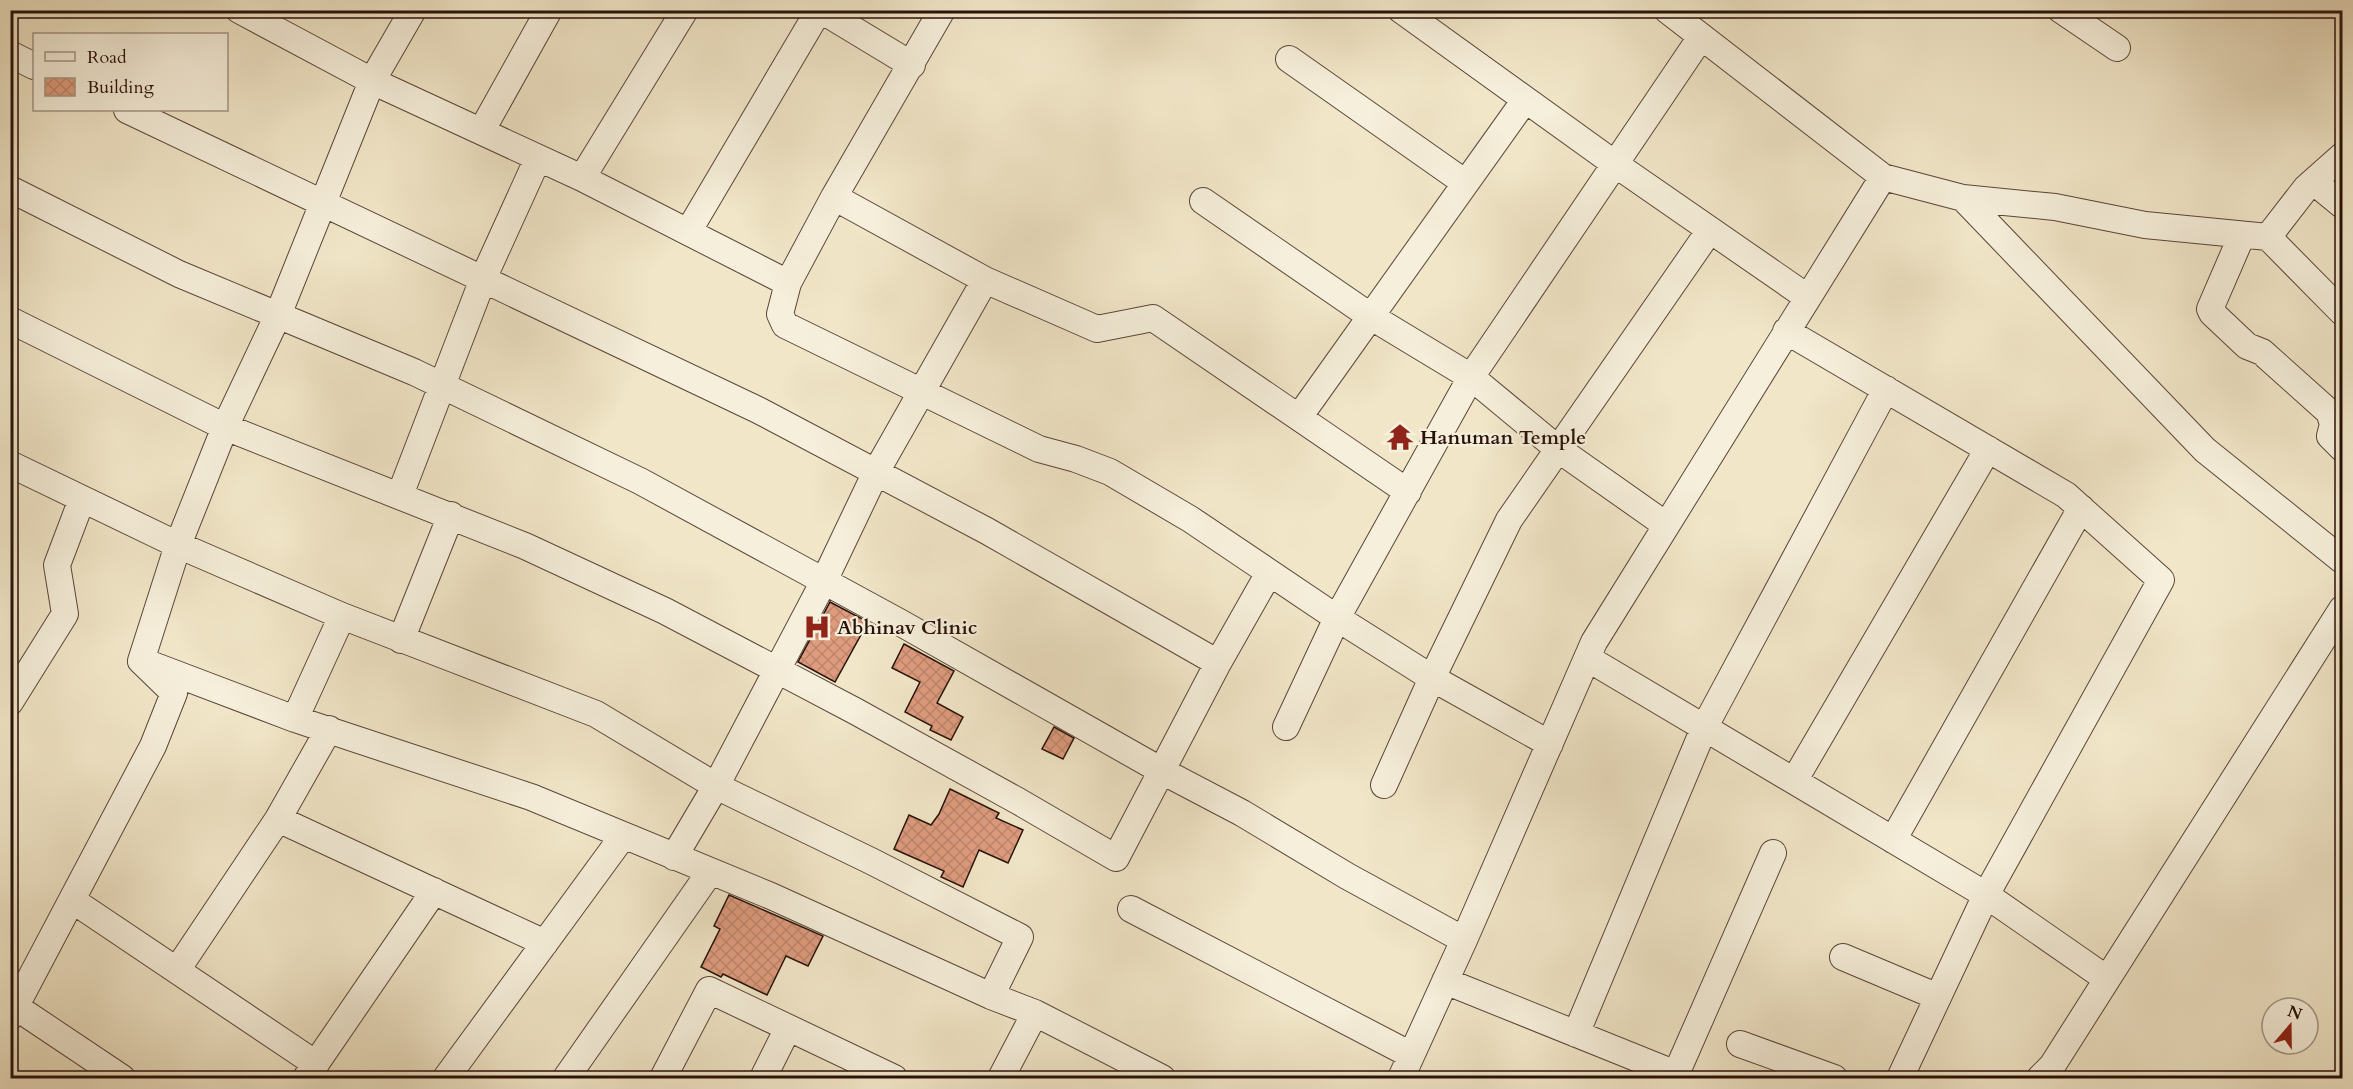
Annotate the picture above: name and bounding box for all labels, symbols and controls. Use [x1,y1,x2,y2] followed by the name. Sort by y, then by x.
[33,33,228,111] legend
[87,45,127,70] text: Road
[87,75,155,100] text: Building
[1385,422,1415,452] temple icon: Hanuman Temple
[1420,424,1586,451] place label: Hanuman Temple
[802,612,832,642] hospital icon: Abhinav Clinic
[837,614,977,641] place label: Abhinav Clinic
[2260,996,2320,1056] north arrow
[2284,1000,2305,1026] text: N

